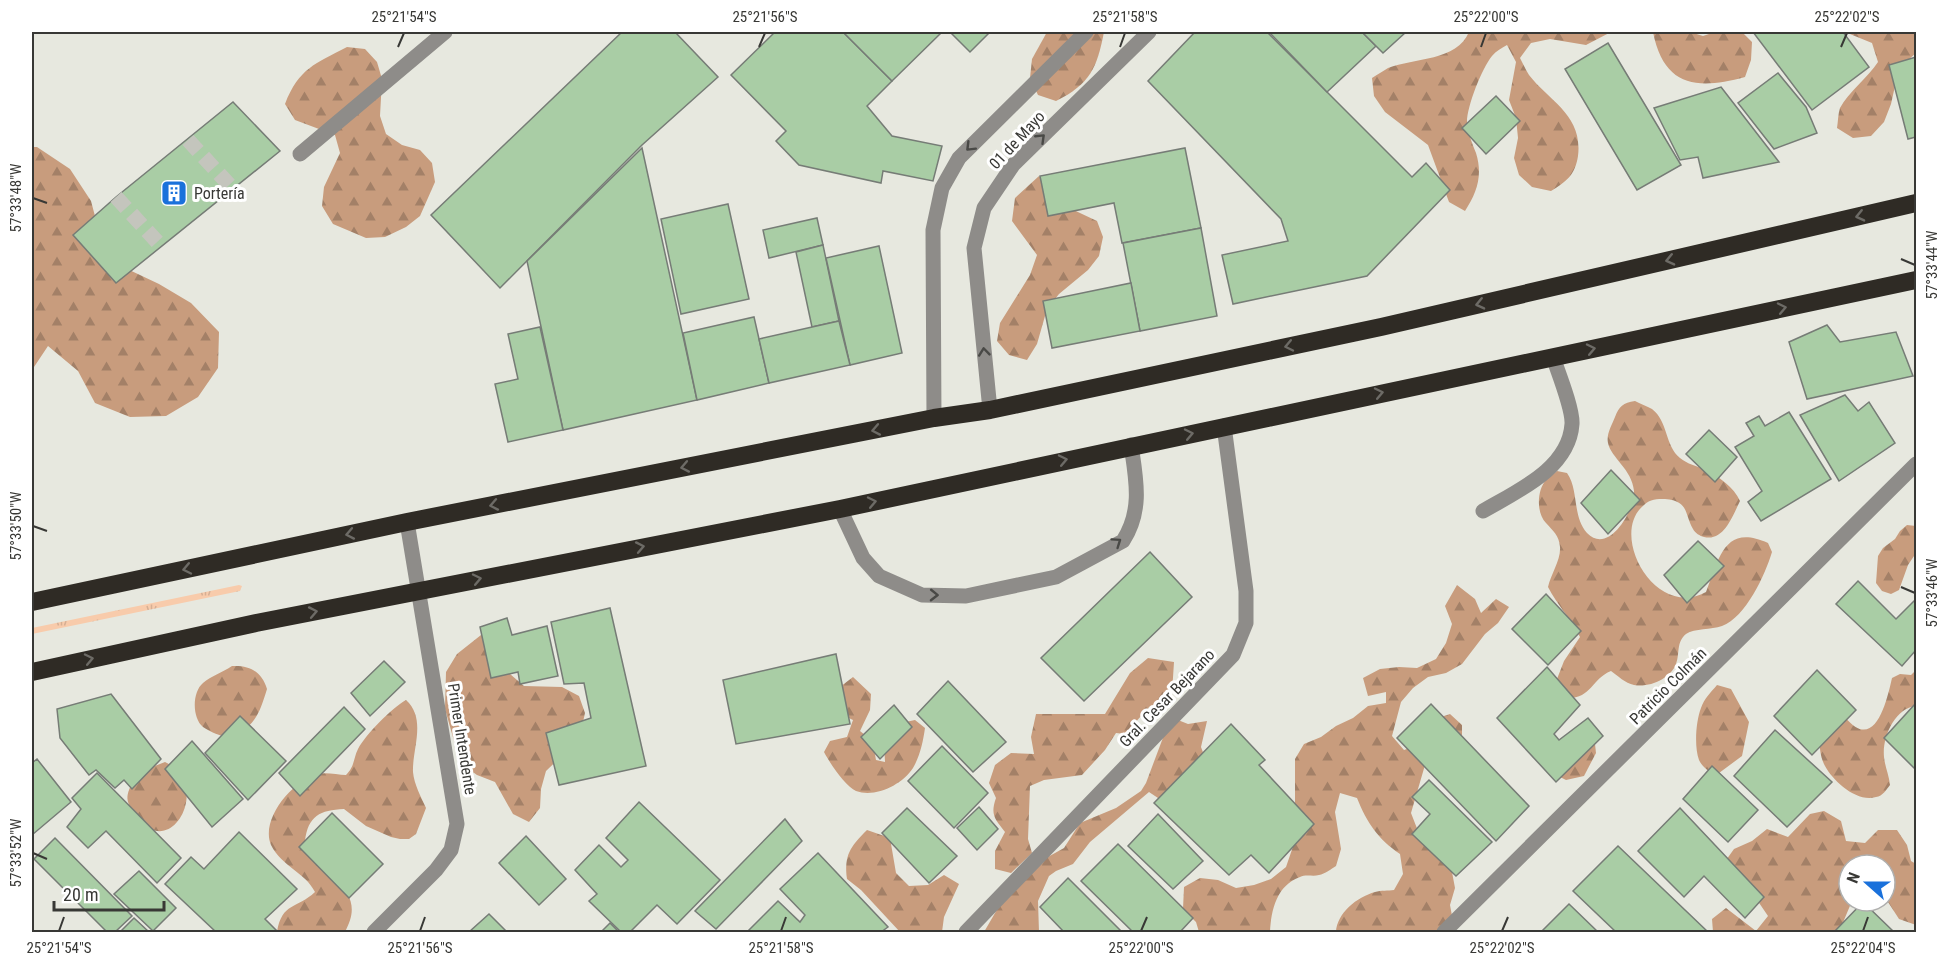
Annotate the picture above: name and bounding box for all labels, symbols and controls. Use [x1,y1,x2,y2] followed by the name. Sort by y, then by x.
[371,8,437,26] text: 25°21'54"S
[732,8,798,26] text: 25°21'56"S
[1092,8,1158,26] text: 25°21'58"S
[1453,8,1519,26] text: 25°22'00"S
[1814,8,1880,26] text: 25°22'02"S
[985,107,1049,173] street label: 01 de Mayo
[1033,134,1044,145] one-way arrow
[967,139,978,150] one-way arrow
[7,163,25,232] text: 57°33'48"W
[159,178,189,208] building icon: Portería
[194,184,245,203] place label: Portería
[1855,209,1865,222] one-way arrow
[1923,230,1941,299] text: 57°33'44"W
[1665,253,1675,266] one-way arrow
[1475,297,1485,310] one-way arrow
[1776,303,1786,316] one-way arrow
[1285,339,1295,352] one-way arrow
[1586,343,1596,356] one-way arrow
[978,348,991,357] one-way arrow
[1374,388,1384,401] one-way arrow
[872,423,882,436] one-way arrow
[1183,428,1193,441] one-way arrow
[1058,454,1068,467] one-way arrow
[680,460,690,473] one-way arrow
[7,491,25,560] text: 57°33'50"W
[867,496,877,509] one-way arrow
[489,498,499,511] one-way arrow
[345,527,355,540] one-way arrow
[1111,539,1122,550] one-way arrow
[634,541,644,554] one-way arrow
[1923,558,1941,627] text: 57°33'46"W
[182,561,192,574] one-way arrow
[472,573,482,586] one-way arrow
[929,589,938,602] one-way arrow
[308,606,318,619] one-way arrow
[1626,644,1710,728] street label: Patricio Colmán
[1115,645,1219,751] street label: Gral. Cesar Bejarano
[83,654,93,667] one-way arrow
[444,682,480,796] street label: Primer Intendente
[7,818,25,887] text: 57°33'52"W
[1837,853,1897,913] north arrow
[1843,870,1864,886] text: N
[54,874,164,912] scale bar
[63,884,98,905] text: 20 m
[26,939,92,957] text: 25°21'54"S
[387,939,453,957] text: 25°21'56"S
[748,939,814,957] text: 25°21'58"S
[1108,939,1174,957] text: 25°22'00"S
[1469,939,1535,957] text: 25°22'02"S
[1830,939,1896,957] text: 25°22'04"S

